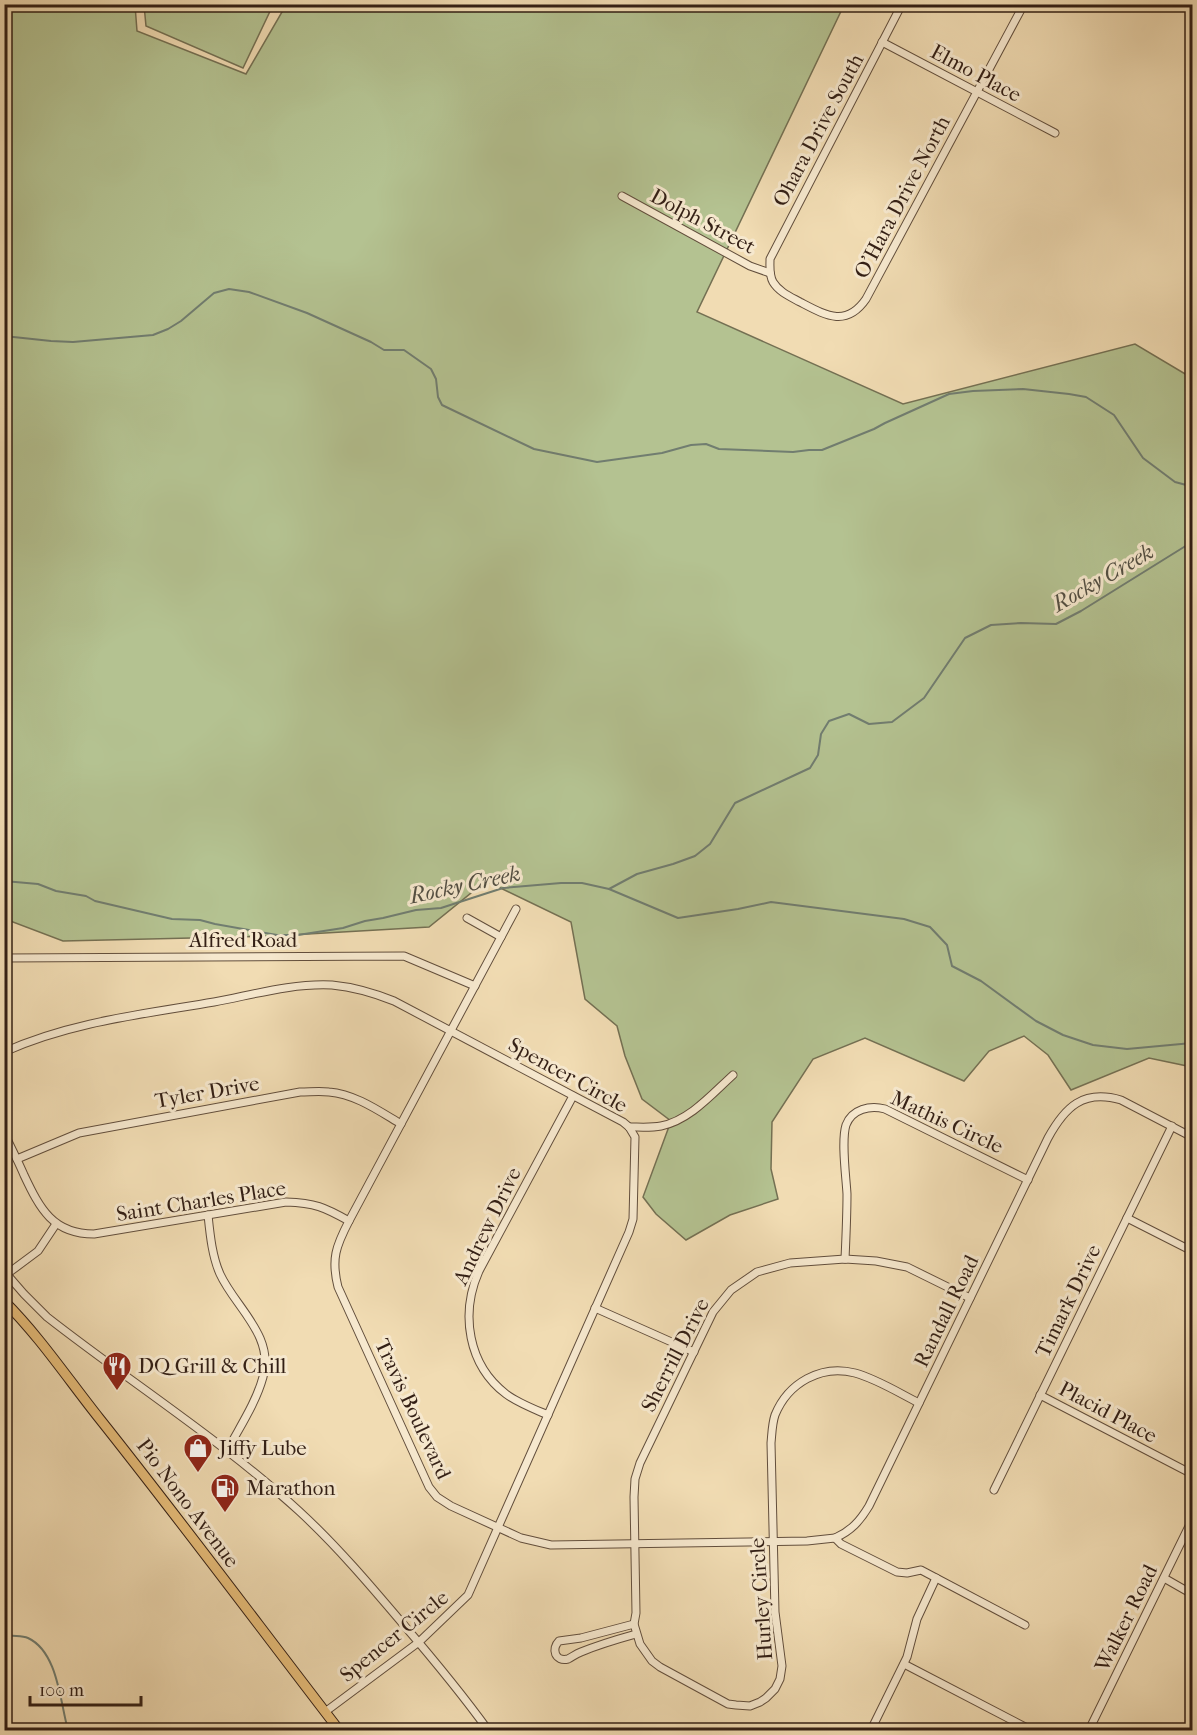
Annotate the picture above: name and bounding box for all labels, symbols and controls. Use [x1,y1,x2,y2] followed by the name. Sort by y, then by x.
[927,39,1025,107] street label: Elmo Place
[768,49,868,210] street label: Ohara Drive South
[849,111,955,282] street label: O’Hara Drive North
[646,183,760,259] street label: Dolph Street
[1046,539,1158,618] water label: Rocky Creek
[405,861,523,910] water label: Rocky Creek
[188,928,298,952] street label: Alfred Road
[504,1032,632,1118] street label: Spencer Circle
[153,1071,261,1113] street label: Tyler Drive
[887,1086,1007,1158] street label: Mathis Circle
[448,1163,526,1290] street label: Andrew Drive
[114,1176,288,1226] street label: Saint Charles Place
[1030,1241,1106,1361] street label: Timark Drive
[909,1251,984,1371] street label: Randall Road
[636,1294,714,1416] street label: Sherrill Drive
[370,1335,456,1483] street label: Travis Boulevard
[101,1350,133,1392] restaurant icon: DQ Grill & Chill
[138,1354,287,1378] place label: DQ Grill & Chill
[1055,1376,1161,1448] street label: Placid Place
[182,1432,214,1474] shop icon: Jiffy Lube
[132,1434,244,1572] street label: Pio Nono Avenue
[217,1436,307,1460] place label: Jiffy Lube
[209,1472,241,1514] fuel station icon: Marathon
[246,1476,335,1500] place label: Marathon
[745,1537,777,1661] street label: Hurley Circle
[1089,1560,1162,1676] street label: Walker Road
[335,1585,453,1687] street label: Spencer Circle
[30,1669,141,1707] scale bar
[39,1680,84,1701] text: 100 m

